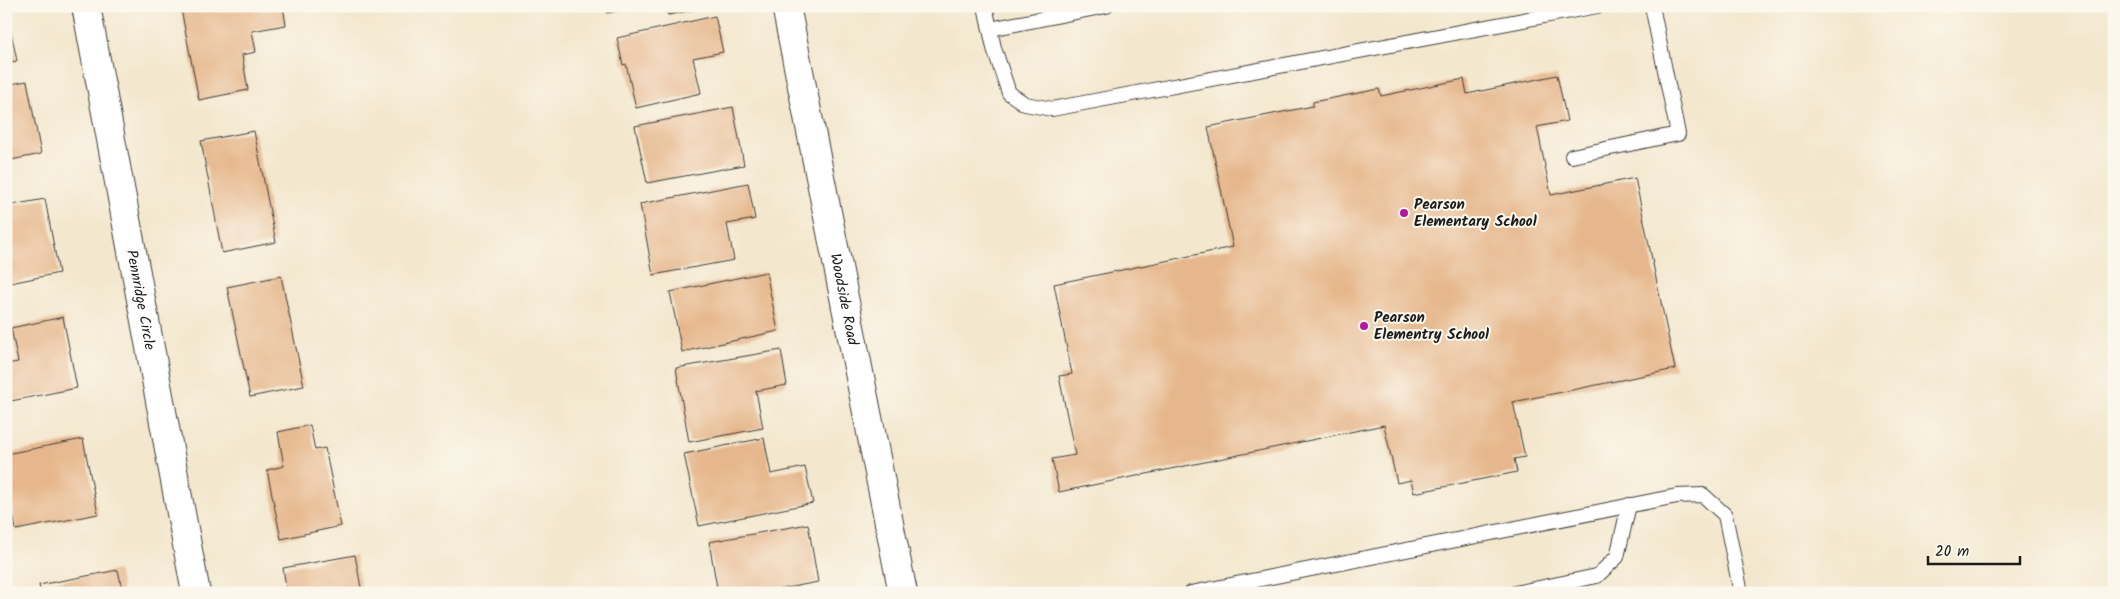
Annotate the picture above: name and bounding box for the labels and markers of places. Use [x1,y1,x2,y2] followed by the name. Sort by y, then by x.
[1414,193,1537,234] place label: Pearson Elementary School
[1398,207,1410,219] marker: Pearson Elementary School
[1374,306,1489,347] place label: Pearson Elementry School
[1358,320,1370,332] marker: Pearson Elementry School

